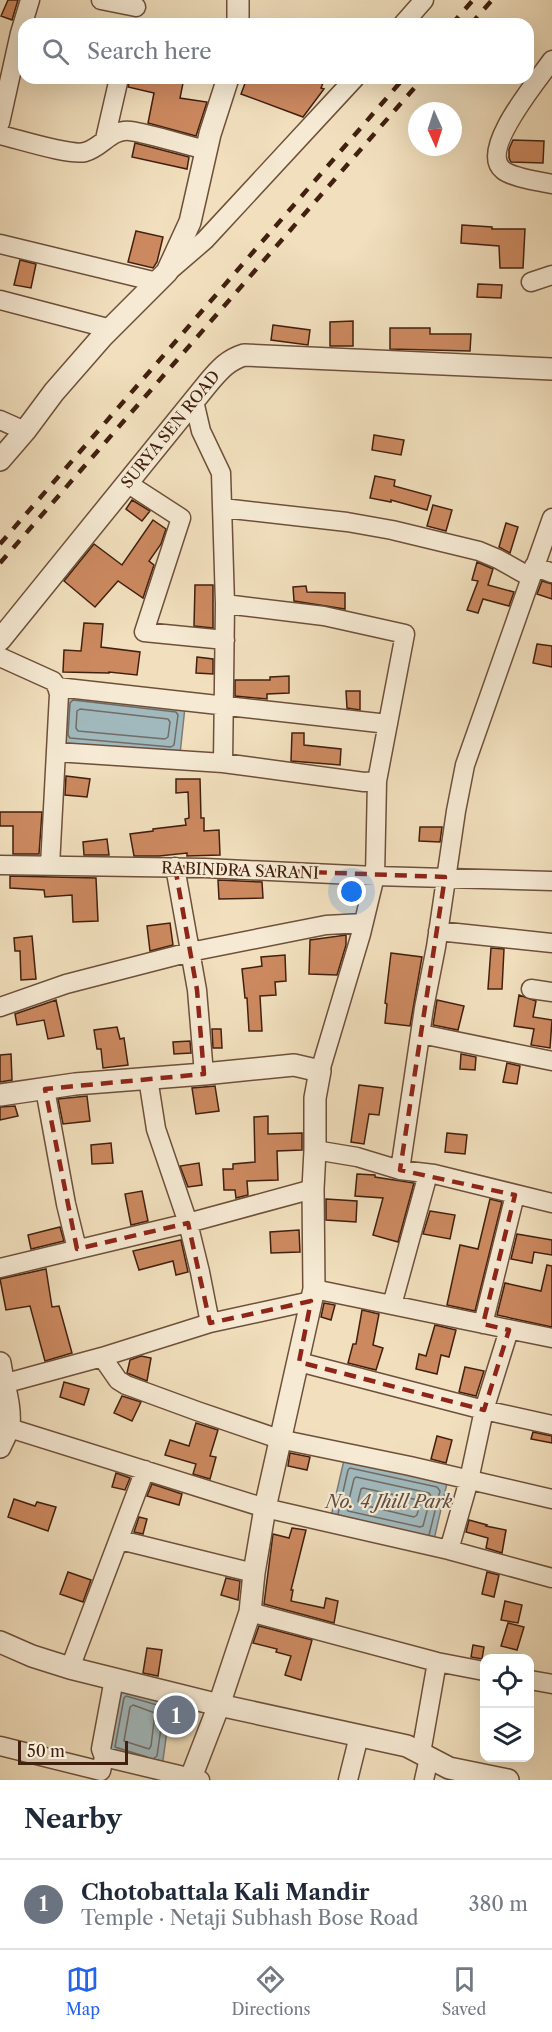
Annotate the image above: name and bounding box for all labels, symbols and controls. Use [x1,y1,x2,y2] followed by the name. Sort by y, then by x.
[18,18,534,84] search box
[39,35,72,68] icon: search
[87,38,212,65] text: Search here
[408,102,462,156] north arrow
[116,366,224,492] street label: SURYA SEN ROAD
[161,857,319,883] street label: RABINDRA SARANI
[337,877,366,906] your location
[324,1491,453,1513] water label: No. 4 Jhill Park
[480,1654,534,1762] map controls
[480,1654,534,1708] button: locate
[156,1692,195,1738] pin: 1
[480,1708,534,1762] button: layers
[18,1738,128,1766] scale bar
[27,1741,65,1761] text: 50 m
[24,1803,122,1835] text: Nearby
[81,1879,370,1906] text: Chotobattala Kali Mandir
[39,1892,48,1916] text: 1
[469,1892,528,1916] text: 380 m
[81,1906,419,1930] text: Temple · Netaji Subhash Bose Road
[66,1963,100,2019] tab: Map
[231,1963,310,2019] tab: Directions
[442,1963,486,2019] tab: Saved

